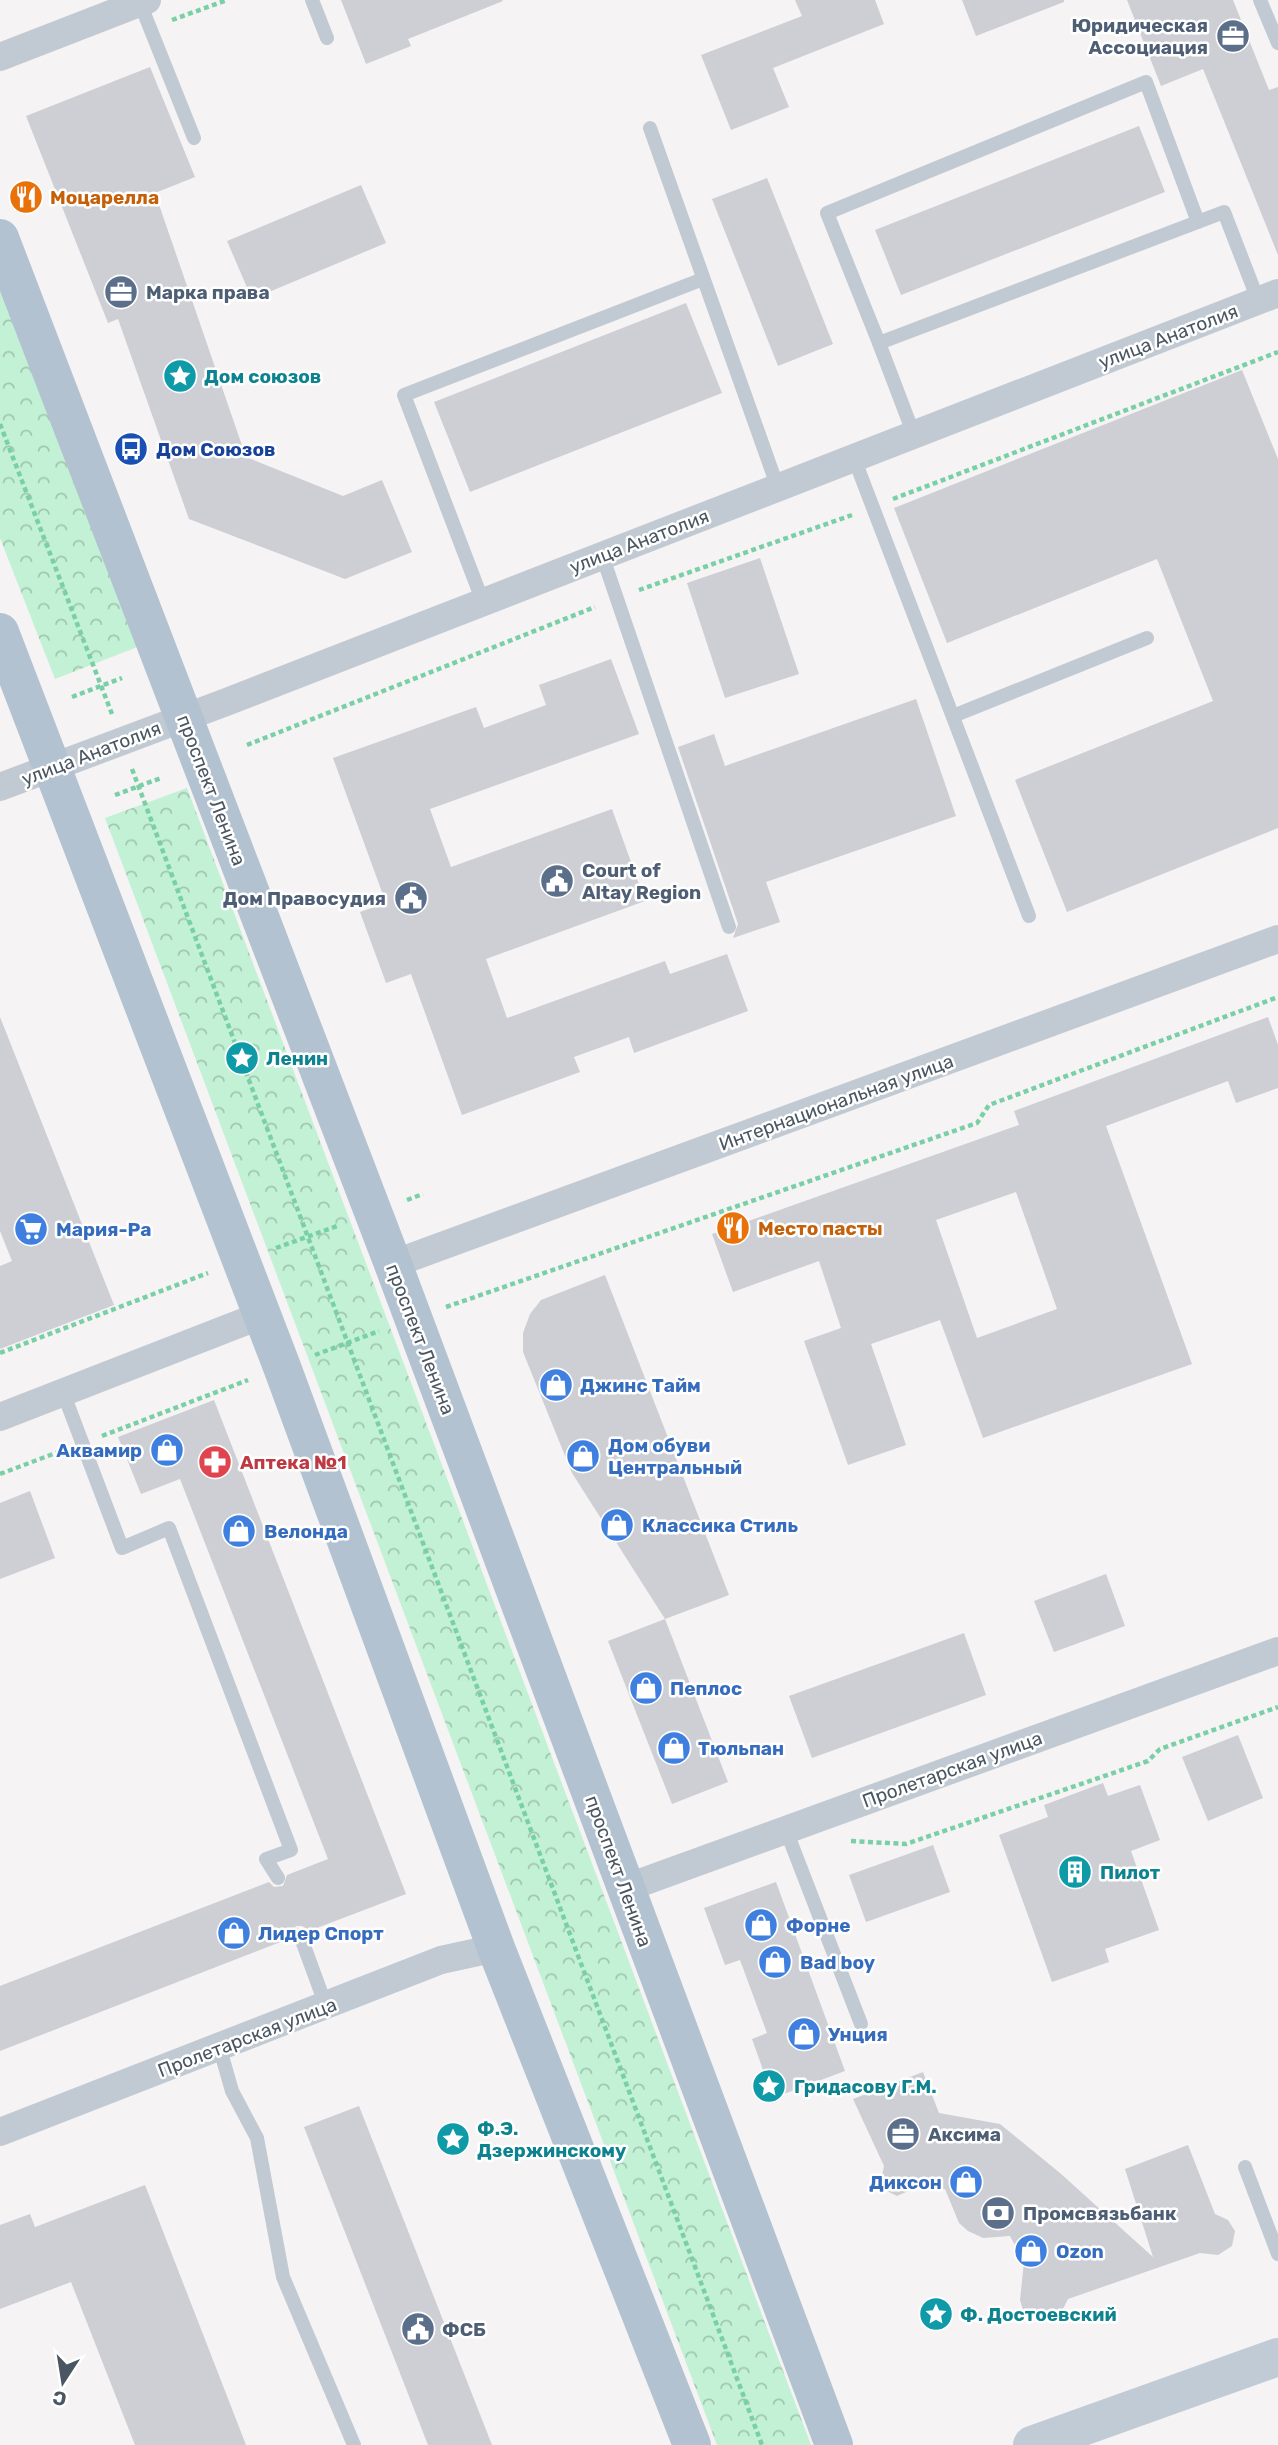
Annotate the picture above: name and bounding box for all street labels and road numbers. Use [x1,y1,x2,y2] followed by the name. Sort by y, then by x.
[1095,299,1241,374] street label: улица Анатолия
[566,504,712,579] street label: улица Анатолия
[172,712,251,869] street label: проспект Ленина
[18,716,164,791] street label: улица Анатолия
[716,1049,957,1156] street label: Интернациональная улица
[381,1261,460,1418] street label: проспект Ленина
[859,1726,1045,1813] street label: Пролетарская улица
[580,1792,657,1950] street label: проспект Ленина
[155,1993,340,2082] street label: Пролетарская улица

